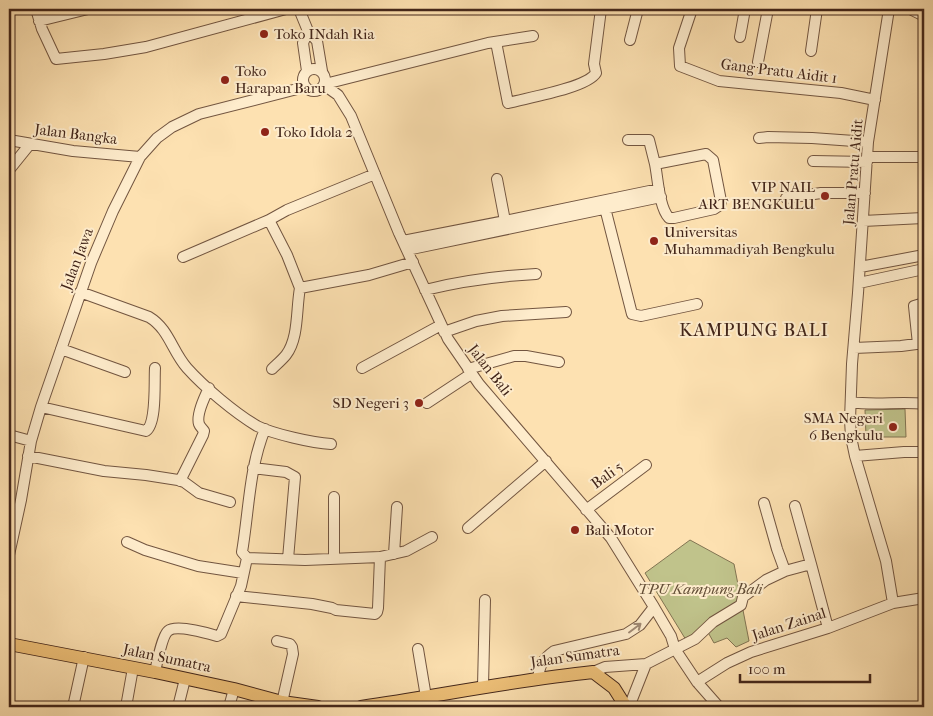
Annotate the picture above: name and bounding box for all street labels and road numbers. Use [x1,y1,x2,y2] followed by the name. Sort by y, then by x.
[720,55,838,87] street label: Gang Pratu Aidit 1
[839,117,867,227] street label: Jalan Pratu Aidit
[33,120,119,148] street label: Jalan Bangka
[57,224,97,294] street label: Jalan Jawa
[464,340,516,400] street label: Jalan Bali
[588,457,626,493] street label: Bali 5
[749,604,828,645] street label: Jalan Zainal
[120,640,214,676] street label: Jalan Sumatra
[528,641,622,671] street label: Jalan Sumatra

